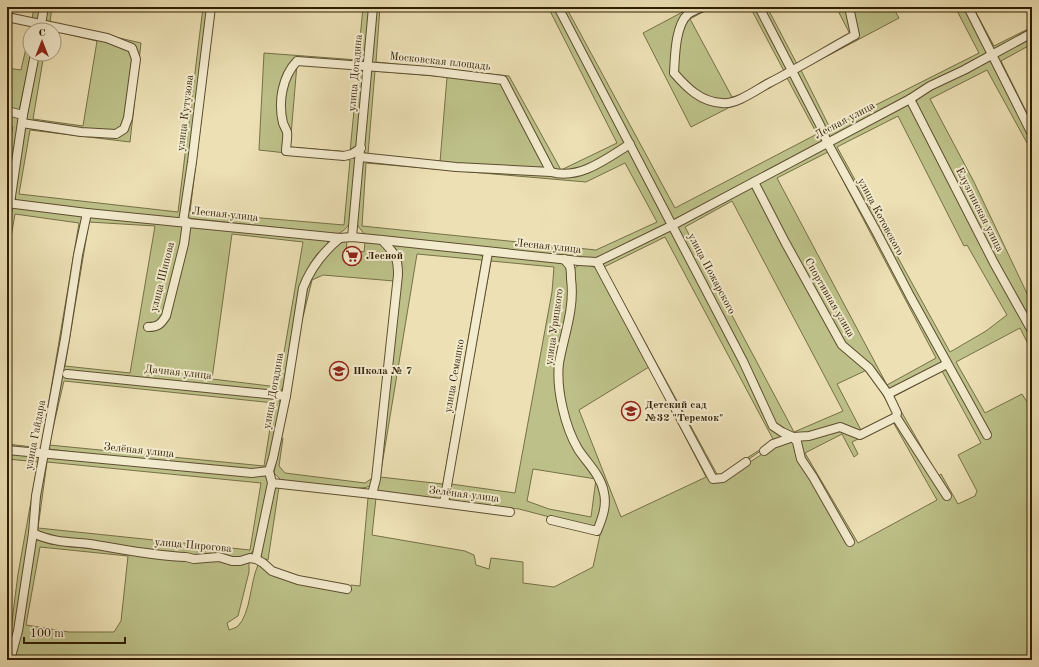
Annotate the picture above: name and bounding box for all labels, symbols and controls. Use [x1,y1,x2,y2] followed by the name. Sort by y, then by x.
[22,22,62,62] north arrow
[38,28,46,39] text: С
[347,33,365,112] street label: улица Догадина
[389,51,491,73] street label: Московская площадь
[176,74,196,152] street label: улица Кутузова
[813,100,878,142] street label: Лесная улица
[953,166,1005,255] street label: Елузгинская улица
[855,176,905,258] street label: улица Котовского
[191,206,259,224] street label: Лесная улица
[685,232,737,316] street label: улица Пожарского
[514,238,582,256] street label: Лесная улица
[149,240,177,313] street label: улица Шипова
[341,245,363,267] supermarket icon: Лесной
[366,251,403,262] place label: Лесной
[802,257,856,340] street label: Спортивная улица
[544,288,566,366] street label: улица Урицкого
[443,338,467,414] street label: улица Семашко
[262,351,286,430] street label: улица Догадина
[328,360,350,382] school or university icon: Школа № 7
[144,364,213,382] street label: Дачная улица
[353,366,412,377] place label: Школа № 7
[24,399,48,471] street label: улица Гайдара
[620,400,642,422] school or university icon: Детский сад №32 "Теремок"
[645,400,723,424] place label: Детский сад №32 "Теремок"
[103,442,175,460] street label: Зелёная улица
[428,485,500,505] street label: Зелёная улица
[154,537,233,555] street label: улица Пирогова
[24,619,125,645] scale bar
[30,628,64,640] text: 100 m

